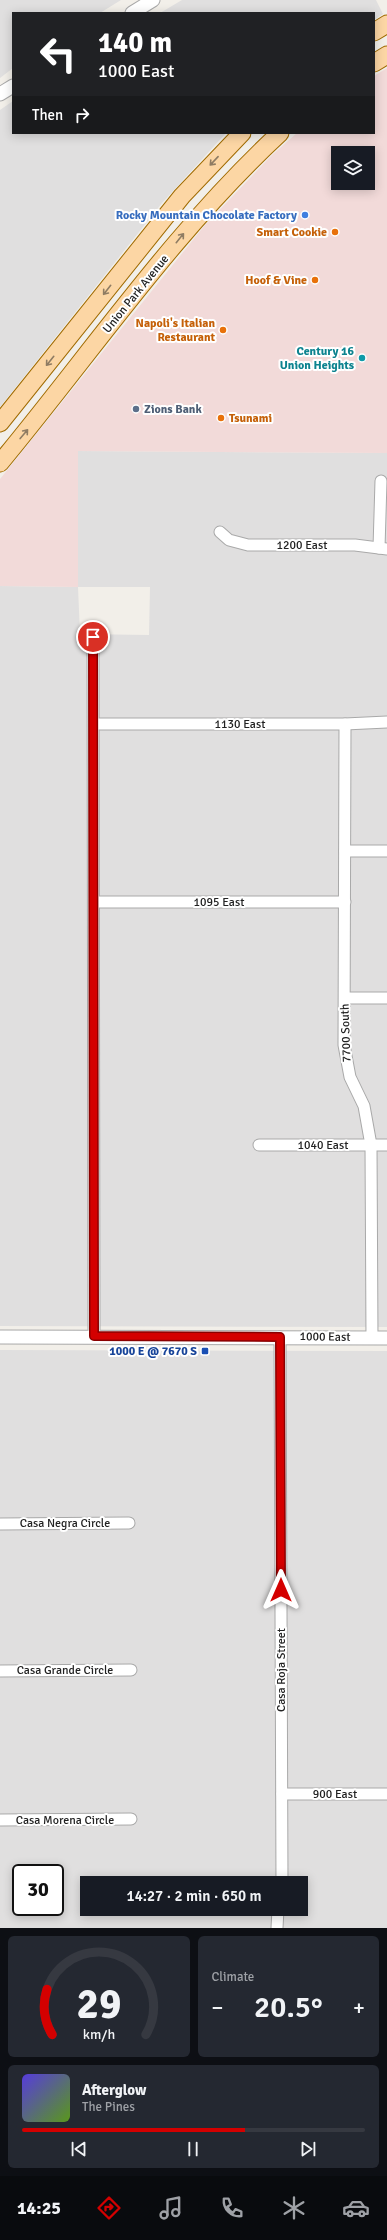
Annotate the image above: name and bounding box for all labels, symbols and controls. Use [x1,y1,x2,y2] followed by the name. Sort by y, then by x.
[98,26,172,60] text: 140 m
[32,28,84,80] icon: left
[98,60,174,82] text: 1000 East
[71,104,93,126] icon: right
[32,106,63,124] text: Then
[331,146,375,190] map controls
[331,146,375,190] button: layers
[210,155,219,166] one-way arrow
[116,208,297,223] place label: Rocky Mountain Chocolate Factory
[300,210,310,220] marker: Rocky Mountain Chocolate Factory
[257,225,327,240] place label: Smart Cookie
[330,227,340,237] marker: Smart Cookie
[176,233,185,244] one-way arrow
[100,252,172,336] street label: Union Park Avenue
[245,273,307,288] place label: Hoof & Vine
[310,275,320,285] marker: Hoof & Vine
[102,284,111,295] one-way arrow
[136,316,215,345] place label: Napoli's Italian Restaurant
[218,325,228,335] marker: Napoli's Italian Restaurant
[280,344,355,373] place label: Century 16 Union Heights
[357,353,367,363] marker: Century 16 Union Heights
[45,356,54,367] one-way arrow
[144,402,202,417] place label: Zions Bank
[131,404,141,414] marker: Zions Bank
[229,411,272,426] place label: Tsunami
[216,413,226,423] marker: Tsunami
[20,428,28,439] one-way arrow
[277,538,327,553] street label: 1200 East
[76,620,110,654] pin
[82,626,104,648] icon: arrive
[215,717,265,732] street label: 1130 East
[194,895,244,910] street label: 1095 East
[337,1003,355,1063] street label: 7700 South
[298,1138,348,1153] street label: 1040 East
[299,1329,351,1345] street label: 1000 East
[109,1344,197,1359] place label: 1000 E @ 7670 S
[200,1346,210,1356] marker: 1000 E @ 7670 S
[20,1516,110,1531] street label: Casa Negra Circle
[260,1569,302,1611] position arrow
[274,1628,289,1712] street label: Casa Roja Street
[17,1663,113,1678] street label: Casa Grande Circle
[313,1787,357,1802] street label: 900 East
[16,1813,114,1828] street label: Casa Morena Circle
[12,1864,64,1916] speed limit sign: 30
[127,1887,261,1905] text: 14:27 · 2 min · 650 m
[212,1969,254,1985] text: Climate
[76,1978,121,2029] text: 29
[254,1989,322,2026] text: 20.5°
[212,1994,223,2021] text: −
[353,1994,365,2021] text: +
[83,2025,115,2042] text: km/h
[82,2081,146,2099] text: Afterglow
[82,2099,135,2115] text: The Pines
[68,2138,90,2160] icon: previous
[182,2138,204,2160] icon: pause
[297,2138,319,2160] icon: next
[95,2194,123,2222] icon: directions
[157,2194,185,2222] icon: music
[218,2194,246,2222] icon: phone
[280,2194,308,2222] icon: climate
[342,2194,370,2222] icon: car
[17,2197,61,2219] text: 14:25

